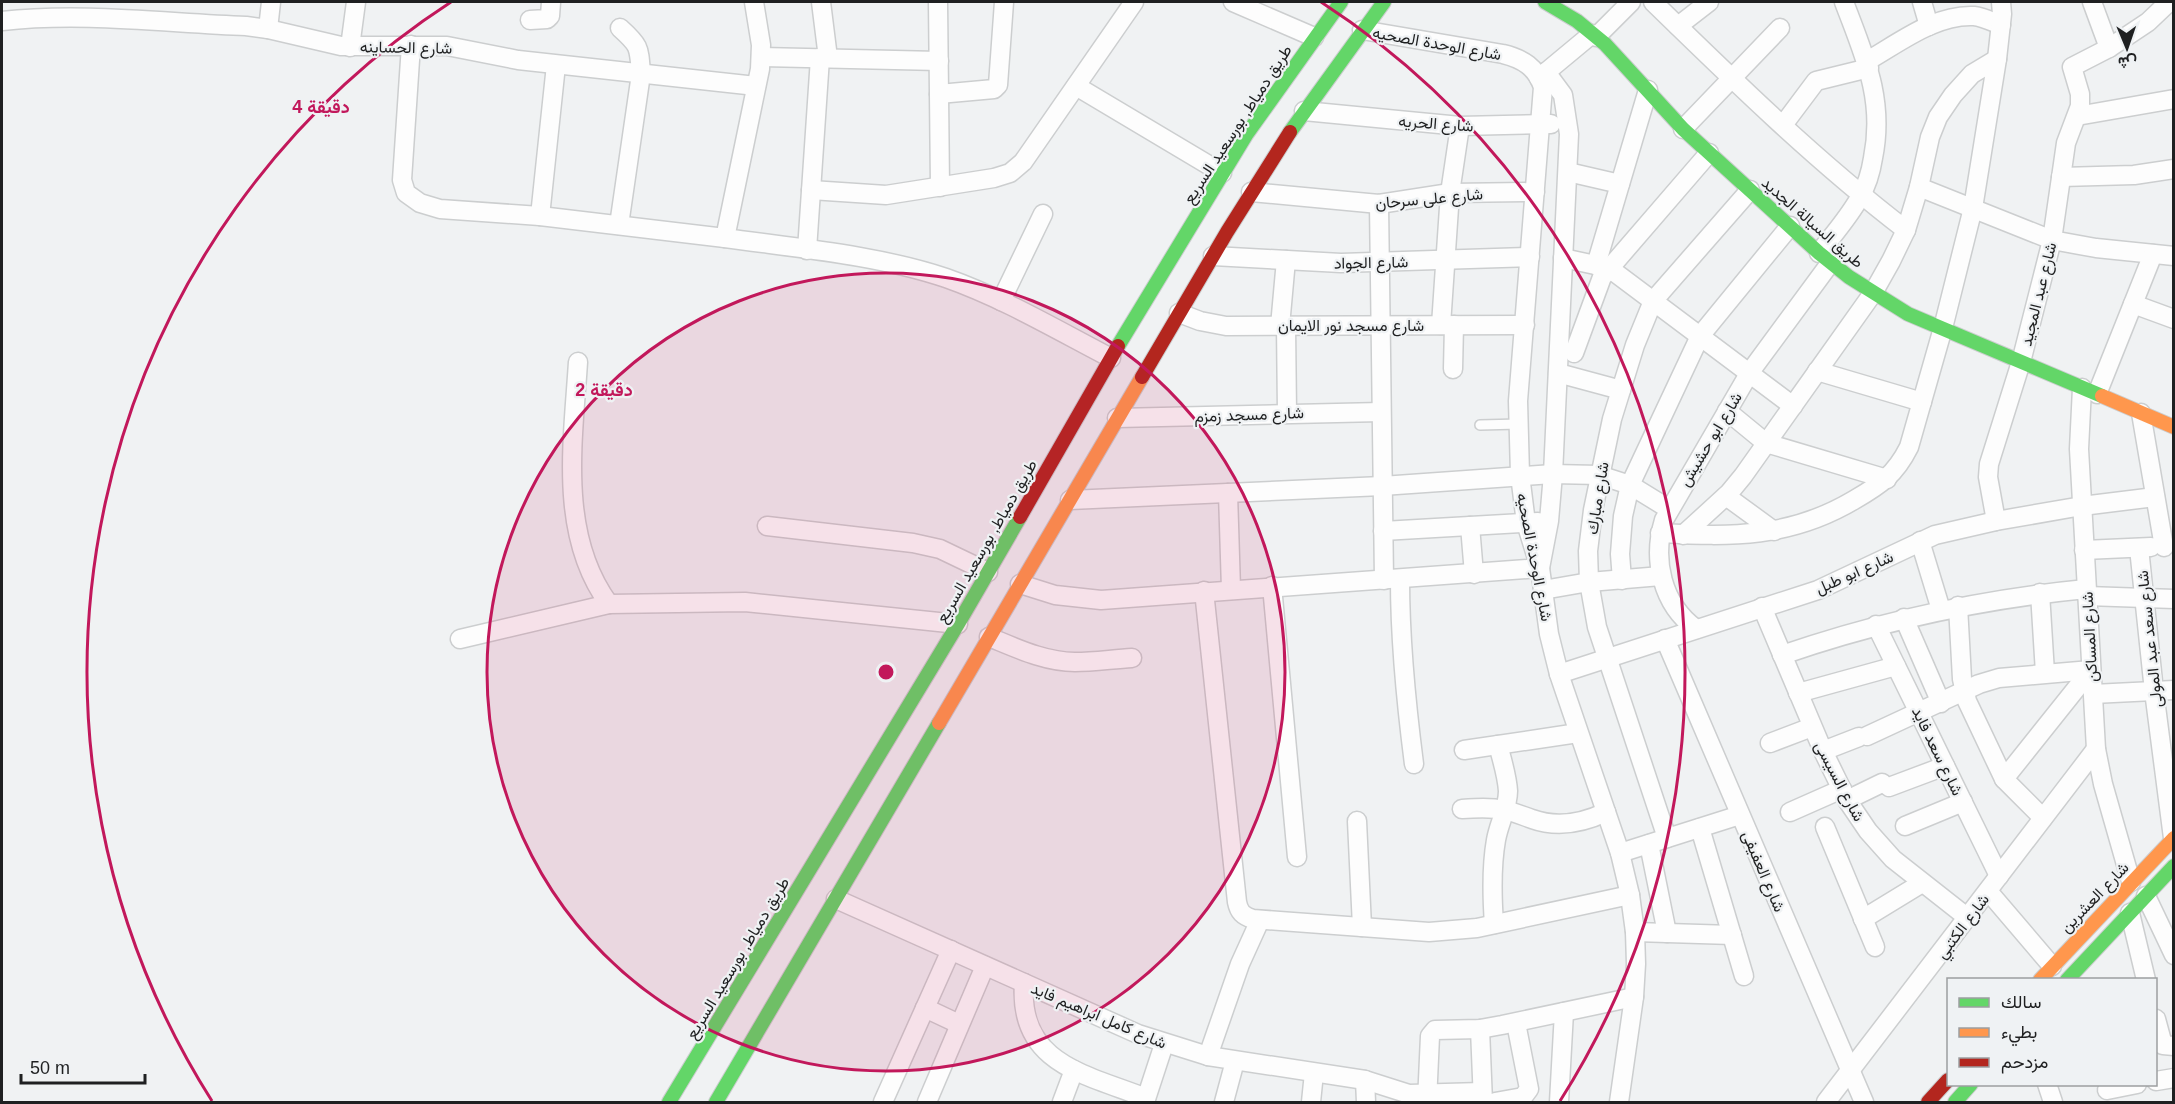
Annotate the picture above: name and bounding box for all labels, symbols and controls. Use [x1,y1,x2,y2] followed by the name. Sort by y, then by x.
[2097,18,2157,78] north arrow
[1371,24,1503,66] street label: شارع الوحدة الصحيه
[360,38,452,60] street label: شارع الحساينه
[1180,42,1298,208] street label: طريق دمياط, بورسعيد السريع
[2118,53,2137,71] text: ش
[292,97,350,118] text: 4 دقيقة
[1398,112,1474,138] street label: شارع الحريه
[1757,174,1867,273] street label: طريق السيالة الجديد
[1374,185,1484,215] street label: شارع على سرحان
[2017,241,2062,348] street label: شارع عبد المجيد
[1334,253,1408,275] street label: شارع الجواد
[1278,317,1424,337] street label: شارع مسجد نور الايمان
[575,380,633,401] text: 2 دقيقة
[1676,389,1748,491] street label: شارع ابو حشيش
[1194,404,1304,428] street label: شارع مسجد زمزم
[933,457,1043,627] street label: طريق دمياط, بورسعيد السريع
[1583,461,1615,536] street label: شارع مبارك
[1511,492,1555,623] street label: شارع الوحدة الصحيه
[1813,548,1897,600] street label: شارع ابو طبل
[2134,569,2168,708] street label: شارع سعد عبد المولى
[2079,591,2103,683] street label: شارع المساكن
[876,662,896,682] centre of rings
[1906,704,1966,800] street label: شارع سعد فايد
[1809,738,1868,826] street label: شارع السيسى
[1736,828,1788,915] street label: شارع العفيفى
[2057,859,2134,938] street label: شارع العشرين
[682,874,795,1044] street label: طريق دمياط, بورسعيد السريع
[1933,891,1996,965] street label: شارع الكتبي
[1947,978,2157,1086] legend
[1027,979,1169,1054] street label: شارع كامل ابراهيم فايد
[2001,992,2041,1012] text: سالك
[2001,1022,2037,1047] text: بطيء
[21,1047,146,1085] scale bar
[2001,1052,2048,1074] text: مزدحم
[30,1058,70,1078] text: 50 m

